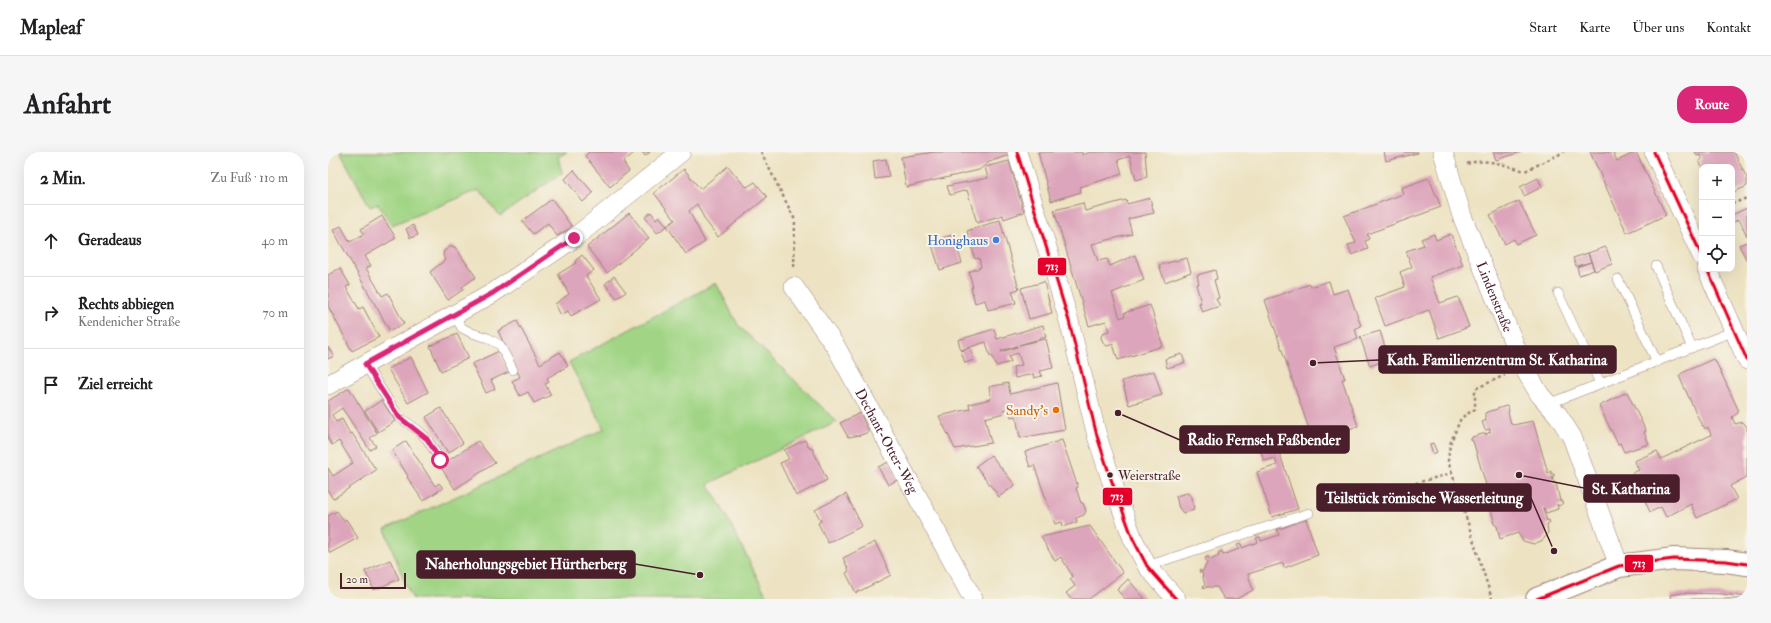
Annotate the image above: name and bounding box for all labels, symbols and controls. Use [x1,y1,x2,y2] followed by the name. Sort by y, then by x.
[20,16,82,40] text: Mapleaf
[1529,19,1557,36] text: Start
[1579,19,1610,36] text: Karte
[1632,19,1684,36] text: Über uns
[1706,19,1751,36] text: Kontakt
[1677,86,1747,123] button: Route
[24,87,111,122] text: Anfahrt
[1699,164,1735,272] map controls
[1699,164,1735,200] button: +
[40,168,85,189] text: 2 Min.
[210,170,288,186] text: Zu Fuß · 110 m
[1699,200,1735,236] button: −
[565,229,583,247] route end
[40,230,62,252] icon: ahead
[78,231,141,250] text: Geradeaus
[927,232,988,249] place label: Honighaus
[262,233,288,249] text: 40 m
[991,235,1001,245] marker: Honighaus
[1699,236,1735,272] button: locate
[1037,257,1067,276] line badge: 713
[1472,259,1517,335] street label: Lindenstraße
[1045,260,1059,273] text: 713
[78,295,174,314] text: Rechts abbiegen
[40,302,62,324] icon: right
[263,305,288,321] text: 70 m
[78,314,180,330] text: Kendenicher Straße
[1379,346,1616,373] callout: Kath. Familienzentrum St. Katharina
[1387,351,1608,370] text: Kath. Familienzentrum St. Katharina
[40,374,62,396] icon: arrive
[78,375,153,394] text: Ziel erreicht
[851,386,922,497] street label: Dechant-Otter-Weg
[1006,402,1048,420] place label: Sandy's
[1051,405,1061,415] marker: Sandy's
[1180,426,1349,453] callout: Radio Fernseh Faßbender
[1187,431,1341,450] text: Radio Fernseh Faßbender
[431,451,449,469] route start
[1117,468,1181,484] place label: Weierstraße
[1105,470,1115,480] marker: Weierstraße
[1584,475,1679,502] callout: St. Katharina
[1592,480,1671,499] text: St. Katharina
[1317,484,1531,511] callout: Teilstück römische Wasserleitung
[1102,487,1133,506] line badge: 713
[1324,489,1524,509] text: Teilstück römische Wasserleitung
[1110,490,1124,503] text: 713
[417,551,635,578] callout: Naherholungsgebiet Hürtherberg
[1624,554,1654,573] line badge: 713
[424,555,627,575] text: Naherholungsgebiet Hürtherberg
[1632,557,1646,570] text: 713
[340,571,406,590] scale bar
[346,573,368,586] text: 20 m

